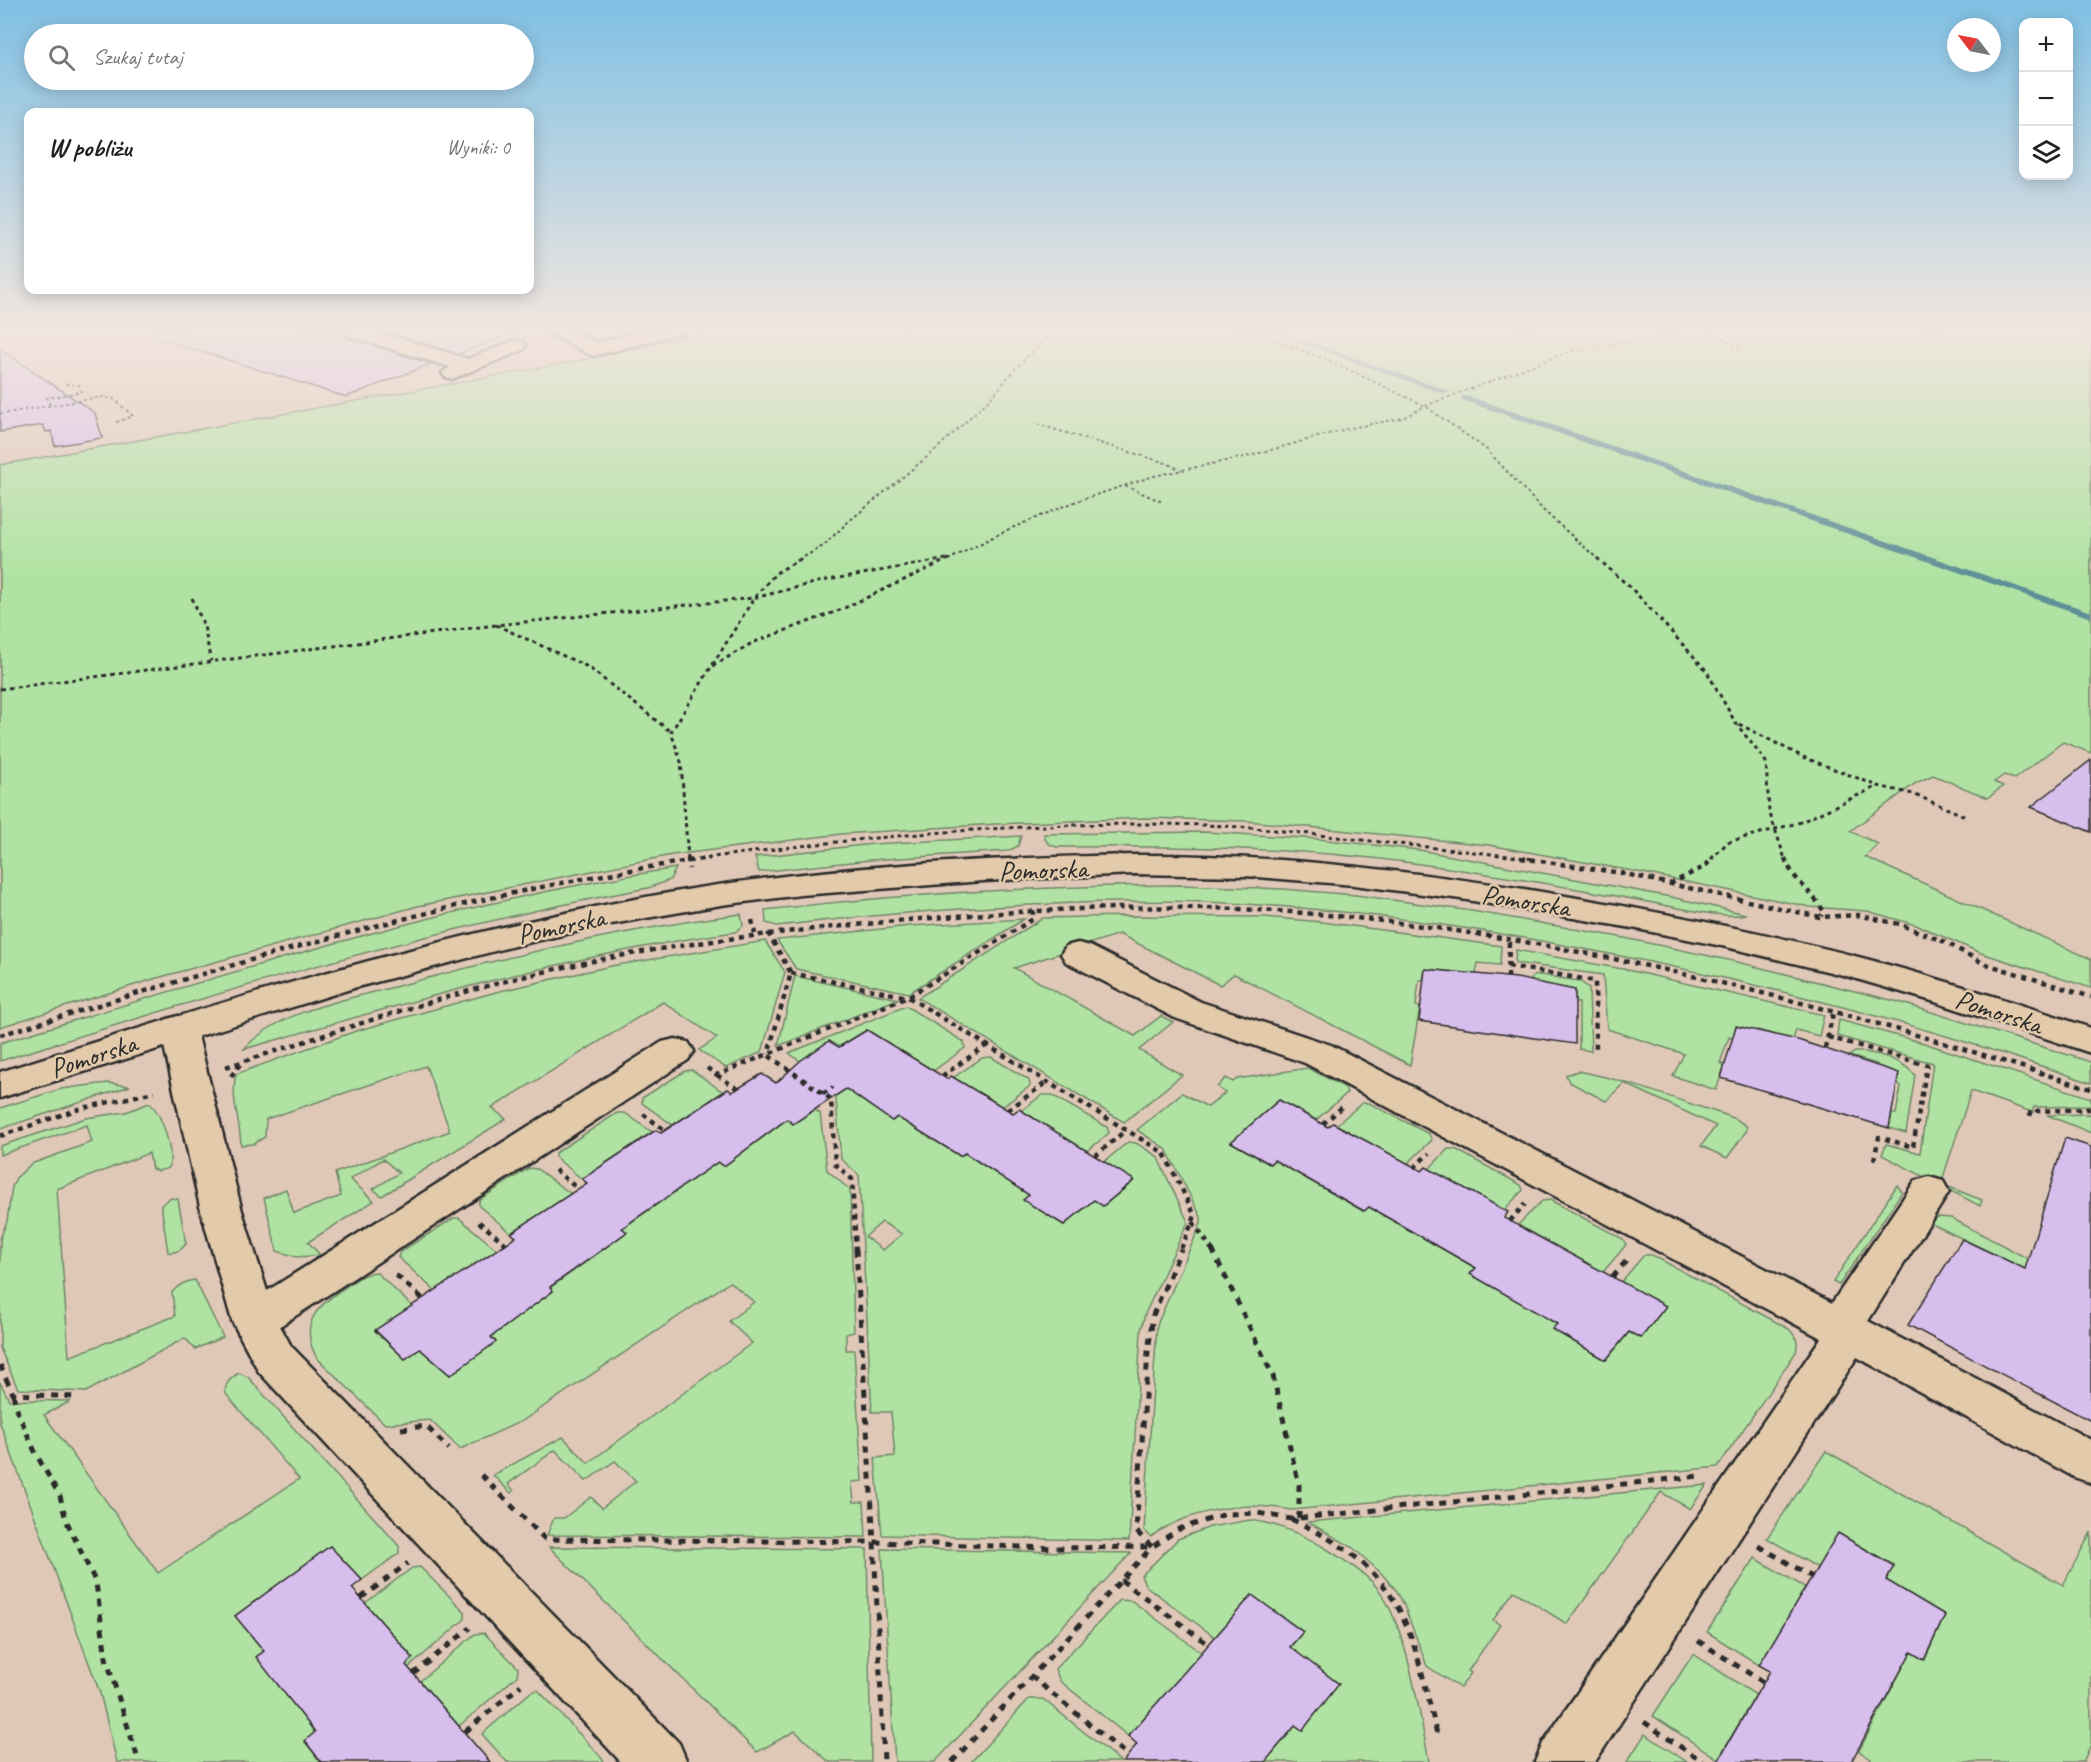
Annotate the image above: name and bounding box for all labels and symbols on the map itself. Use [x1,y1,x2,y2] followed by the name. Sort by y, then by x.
[1947,18,2001,72] north arrow
[998,850,1091,889] street label: Pomorska
[1479,876,1575,925] street label: Pomorska
[514,899,611,952] street label: Pomorska
[1951,981,2049,1043] street label: Pomorska
[45,1024,143,1086] street label: Pomorska

